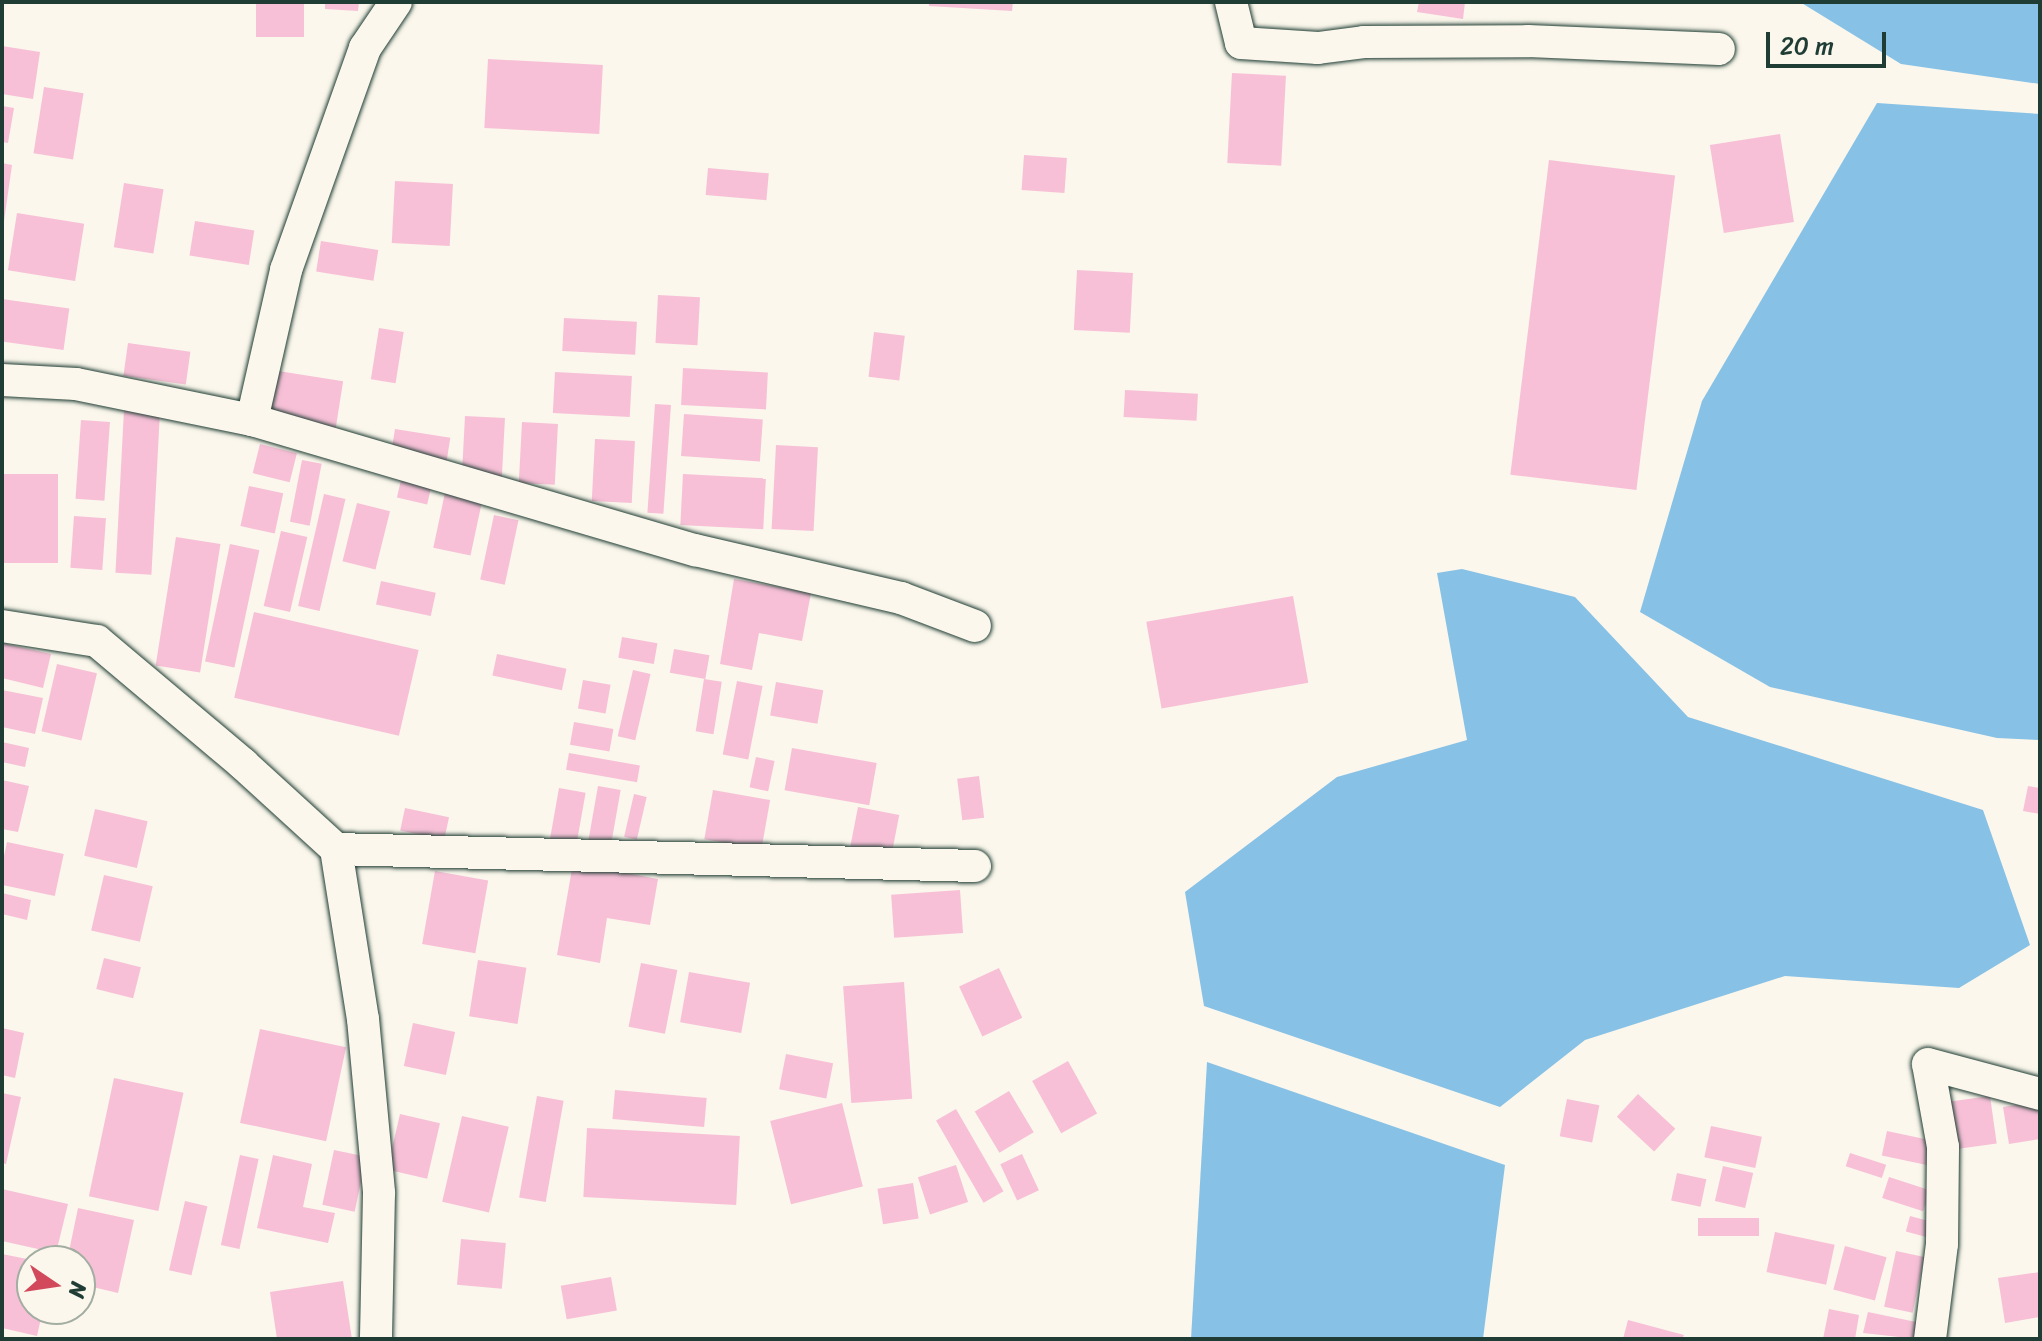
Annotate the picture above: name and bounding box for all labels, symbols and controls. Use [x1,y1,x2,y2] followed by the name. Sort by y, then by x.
[1770,16,1890,66] scale bar
[1780,25,1834,67] text: 20 m
[16,1245,96,1325] north arrow
[57,1278,99,1302] text: N

